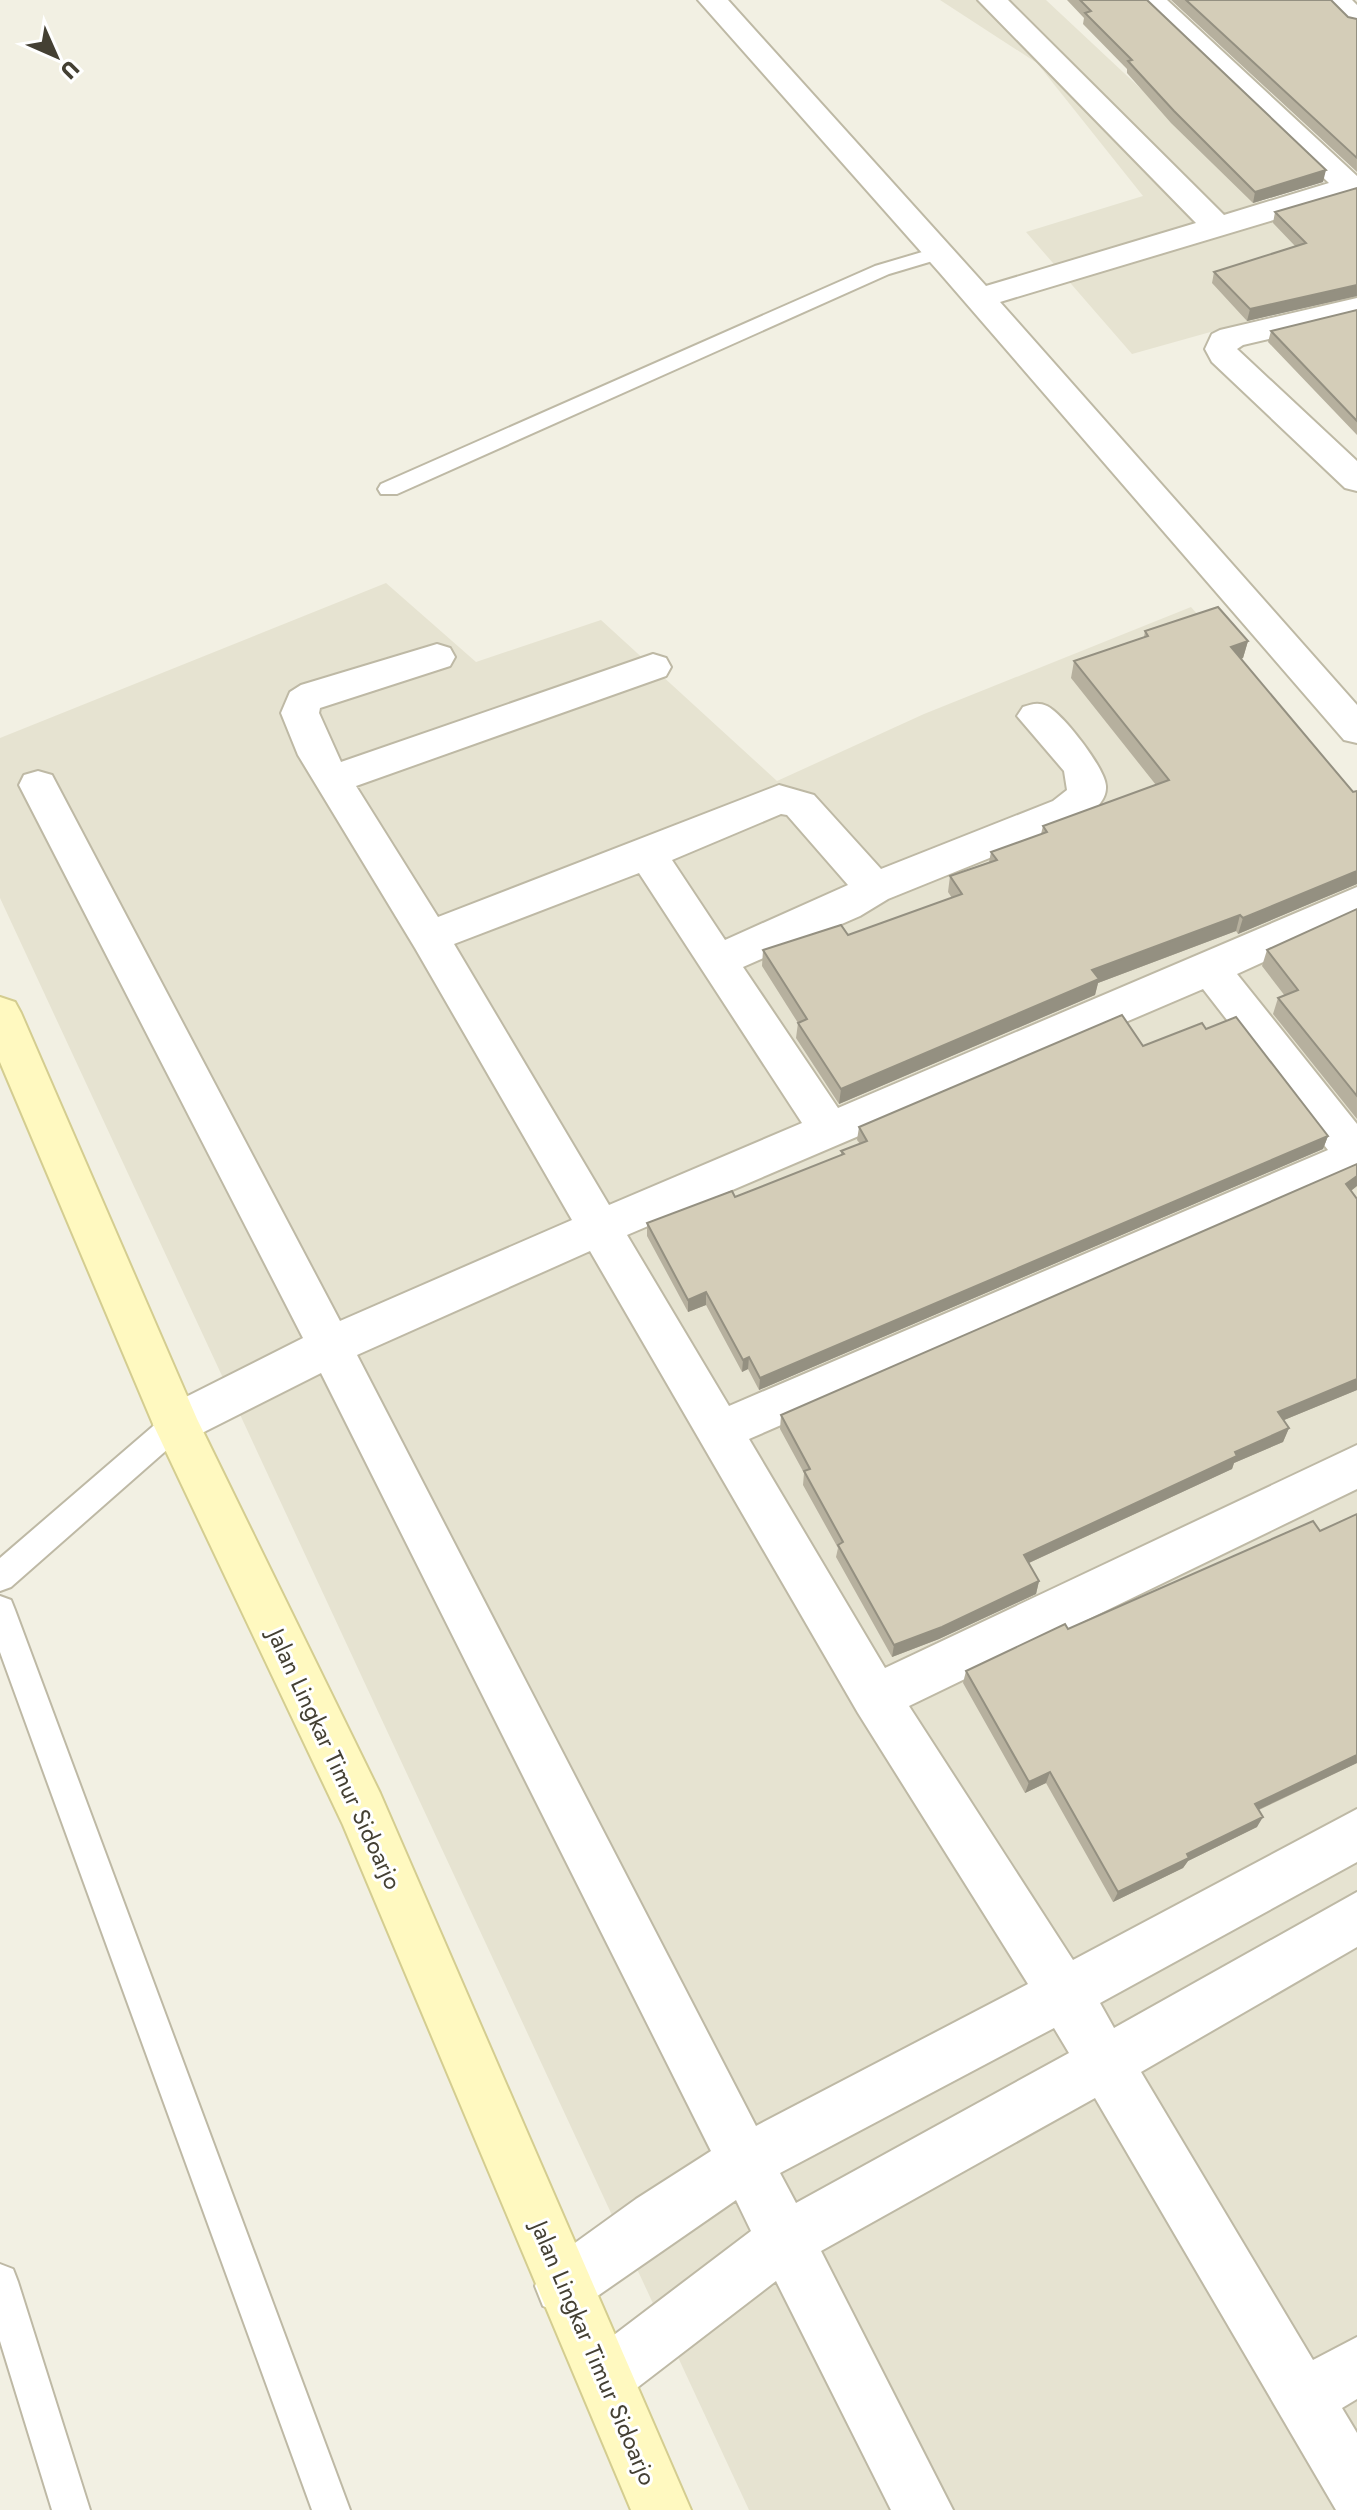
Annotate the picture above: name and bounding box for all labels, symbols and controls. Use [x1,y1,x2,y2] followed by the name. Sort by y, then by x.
[16,16,96,96] north arrow
[53,53,87,87] text: U
[258,1620,411,1895] street label: Jalan Lingkar Timur Sidoarjo
[521,2213,666,2491] street label: Jalan Lingkar Timur Sidoarjo

